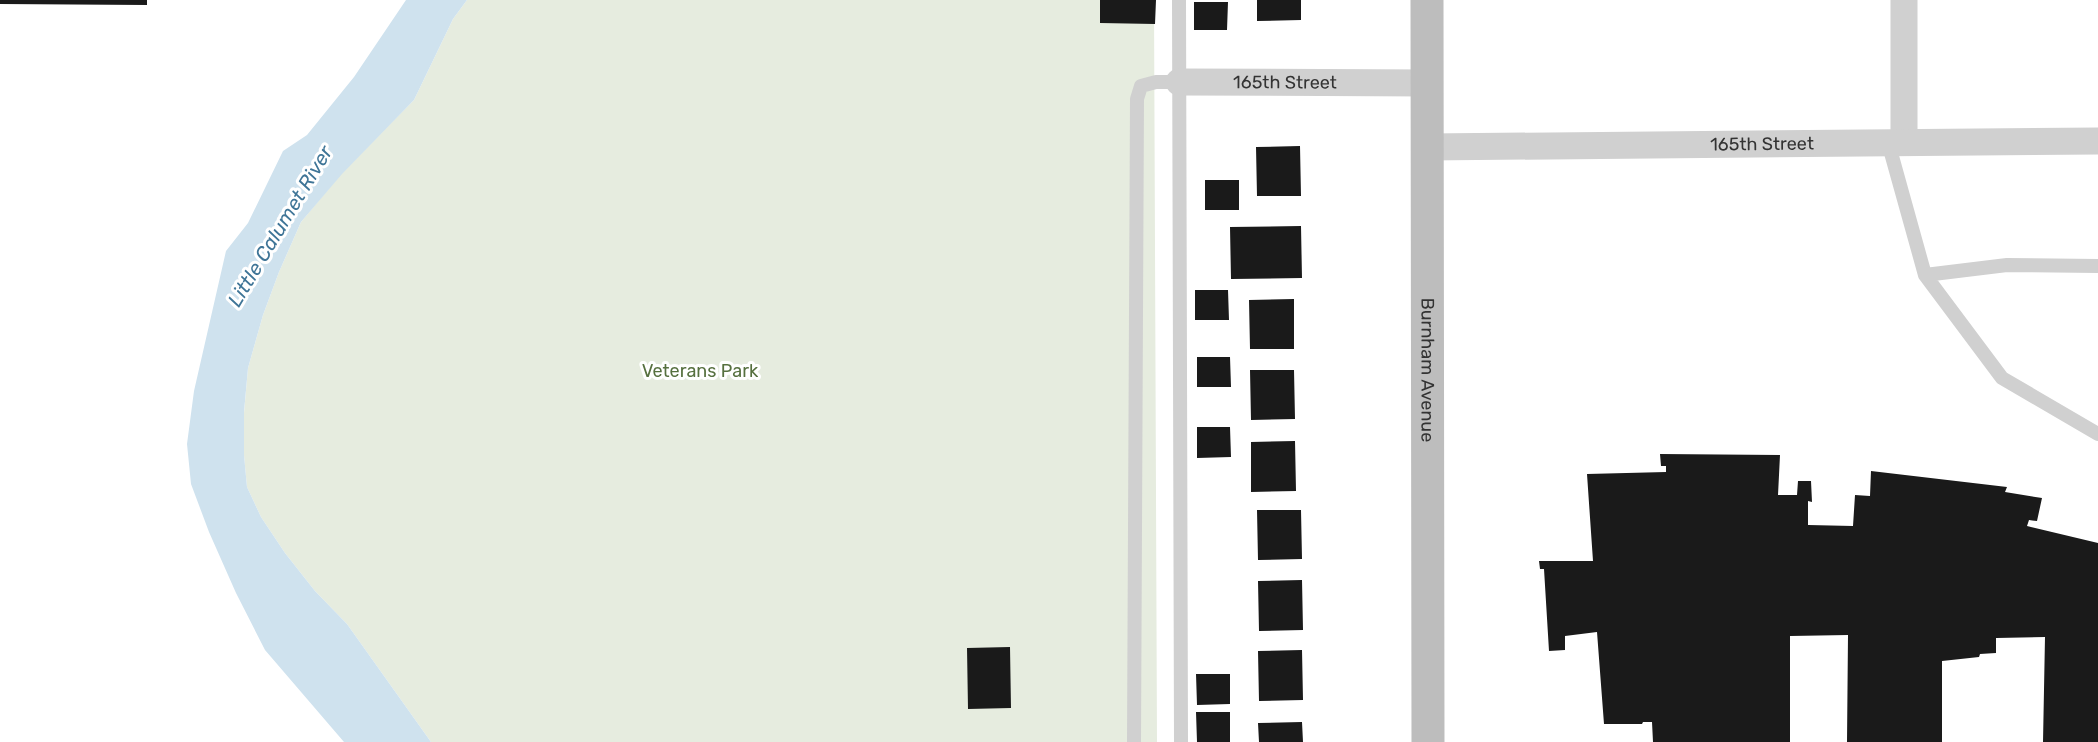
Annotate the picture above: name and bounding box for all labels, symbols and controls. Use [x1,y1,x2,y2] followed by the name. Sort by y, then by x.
[1233,71,1337,94] street label: 165th Street
[1710,133,1814,155] street label: 165th Street
[223,140,338,311] water label: Little Calumet River
[1416,298,1439,442] street label: Burnham Avenue
[642,360,759,382] park label: Veterans Park

